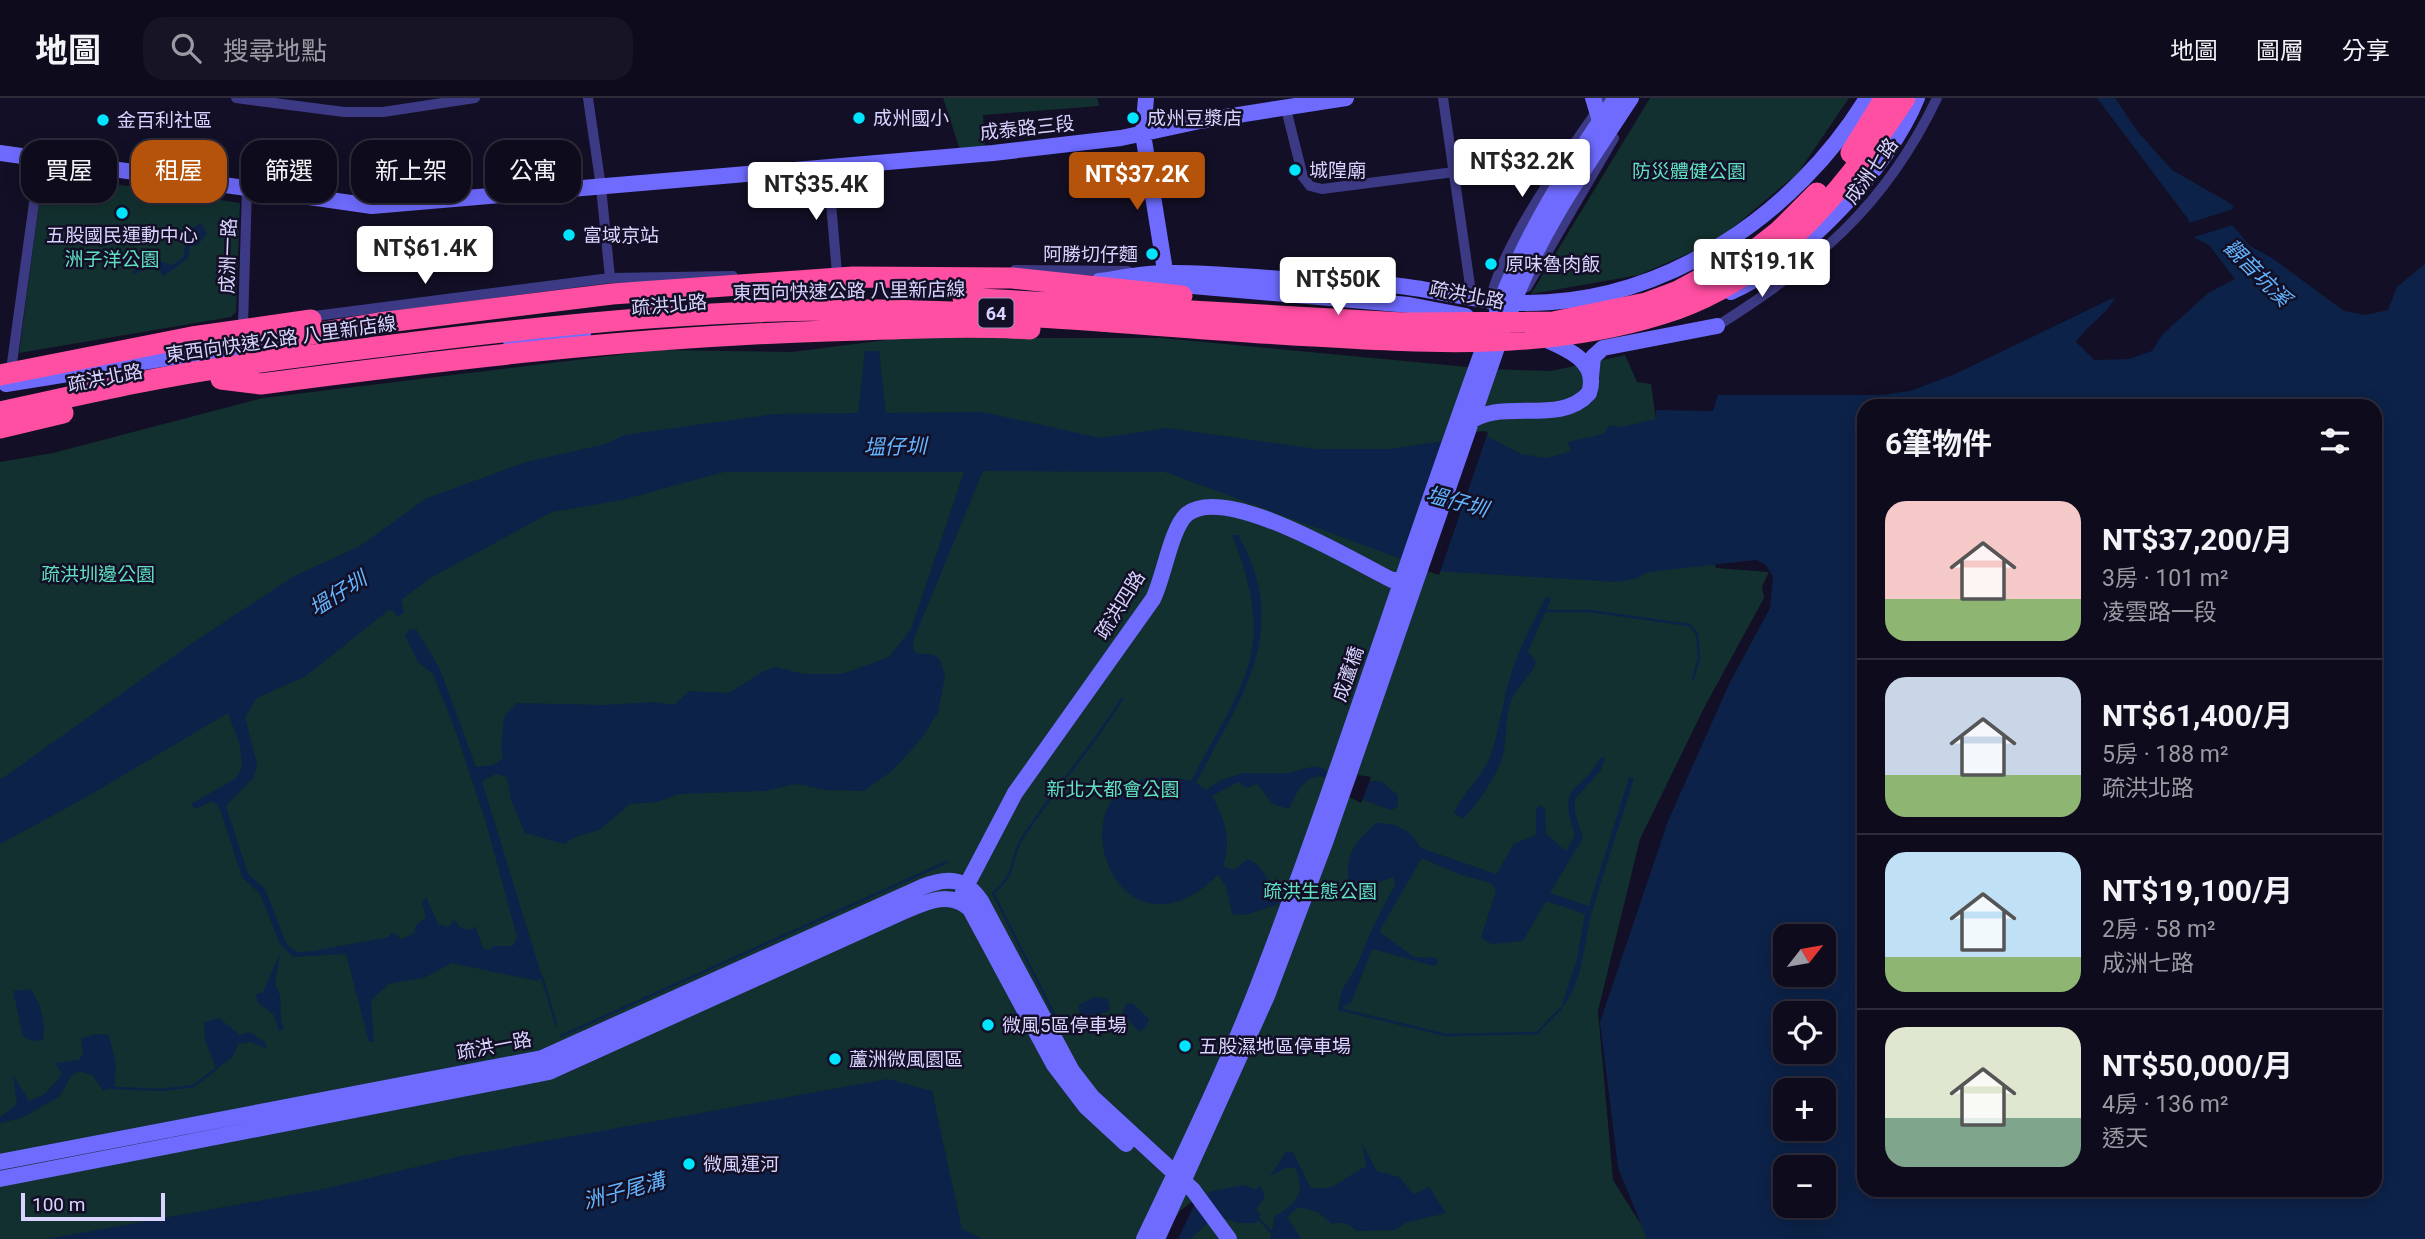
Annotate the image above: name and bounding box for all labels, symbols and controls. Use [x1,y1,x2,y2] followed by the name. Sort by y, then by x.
[143,17,633,80] search box
[167,29,205,67] icon: search
[35,31,101,70] text: 地圖
[223,36,327,66] text: 搜尋地點
[2170,37,2218,65] text: 地圖
[2256,37,2304,65] text: 圖層
[2342,37,2390,65] text: 分享
[873,107,949,130] place label: 成州國小
[1147,107,1242,130] place label: 成州豆漿店
[117,109,212,132] place label: 金百利社區
[851,110,867,126] marker: 成州國小
[1125,110,1141,126] marker: 成州豆漿店
[95,112,111,128] marker: 金百利社區
[979,112,1075,144] street label: 成泰路三段
[1839,133,1903,209] street label: 成洲七路
[21,140,117,203] chip: 買屋
[131,140,227,203] chip: 租屋
[241,140,337,203] chip: 篩選
[351,140,471,203] chip: 新上架
[485,140,581,203] chip: 公寓
[1450,140,1594,199] pin: NT$32.2K
[1470,148,1574,175] text: NT$32.2K
[1065,152,1209,212] pin: NT$37.2K
[1309,159,1366,182] place label: 城隍廟
[1632,160,1746,183] park label: 防災體健公園
[1085,161,1189,188] text: NT$37.2K
[744,162,888,222] pin: NT$35.4K
[1287,162,1303,178] marker: 城隍廟
[764,171,868,198] text: NT$35.4K
[114,205,130,221] marker: 五股國民運動中心
[215,218,241,294] street label: 成洲一路
[46,224,198,247] place label: 五股國民運動中心
[583,224,659,247] place label: 富域京站
[353,226,497,286] pin: NT$61.4K
[561,227,577,243] marker: 富域京站
[373,235,477,262] text: NT$61.4K
[2219,235,2297,313] water label: 觀音坑溪
[1690,240,1834,299] pin: NT$19.1K
[1043,243,1138,266] place label: 阿勝切仔麵
[1144,246,1160,262] marker: 阿勝切仔麵
[64,248,160,271] park label: 洲子洋公園
[1710,248,1814,275] text: NT$19.1K
[1505,253,1600,276] place label: 原味魯肉飯
[1483,256,1499,272] marker: 原味魯肉飯
[1281,258,1395,317] pin: NT$50K
[1296,266,1380,293] text: NT$50K
[1427,276,1507,314] street label: 疏洪北路
[732,277,966,305] street label: 東西向快速公路 八里新店線
[630,290,708,320] street label: 疏洪北路
[978,298,1014,328] road number: 64
[164,311,398,367] street label: 東西向快速公路 八里新店線
[65,359,145,397] street label: 疏洪北路
[2316,422,2354,460] icon: filters
[1885,426,1992,461] text: 6筆物件
[863,434,930,460] water label: 塭仔圳
[1423,482,1493,523] water label: 塭仔圳
[2102,522,2293,557] text: NT$37,200/月
[1941,529,2025,613] icon: home
[41,563,155,586] park label: 疏洪圳邊公園
[2102,565,2228,592] text: 3房 · 101 m²
[305,566,374,621] water label: 塭仔圳
[1090,567,1150,643] street label: 疏洪四路
[2102,599,2217,626] text: 凌雲路一段
[1328,643,1368,705] street label: 成蘆橋
[2102,698,2293,733] text: NT$61,400/月
[1941,705,2025,789] icon: home
[2102,741,2228,768] text: 5房 · 188 m²
[2102,775,2194,802] text: 疏洪北路
[1046,778,1180,801] park label: 新北大都會公園
[2102,873,2293,908] text: NT$19,100/月
[1263,880,1377,903] park label: 疏洪生態公園
[1941,880,2025,964] icon: home
[2102,916,2216,943] text: 2房 · 58 m²
[1773,924,1836,987] north arrow
[1773,924,1836,1218] map controls
[2102,950,2194,977] text: 成洲七路
[1773,1001,1836,1064] button: locate
[1002,1014,1127,1037] place label: 微風5區停車場
[980,1017,996,1033] marker: 微風5區停車場
[454,1027,534,1065] street label: 疏洪一路
[1199,1035,1351,1058] place label: 五股濕地區停車場
[1177,1038,1193,1054] marker: 五股濕地區停車場
[849,1048,963,1071] place label: 蘆洲微風園區
[2102,1048,2293,1083] text: NT$50,000/月
[827,1051,843,1067] marker: 蘆洲微風園區
[1941,1055,2025,1139] icon: home
[1773,1078,1836,1141] button: +
[2102,1091,2228,1118] text: 4房 · 136 m²
[2102,1125,2148,1152] text: 透天
[703,1153,779,1176] place label: 微風運河
[1773,1155,1836,1218] button: −
[681,1156,697,1172] marker: 微風運河
[580,1168,671,1213] water label: 洲子尾溝
[21,1190,164,1222] scale bar
[32,1193,85,1216] text: 100 m

